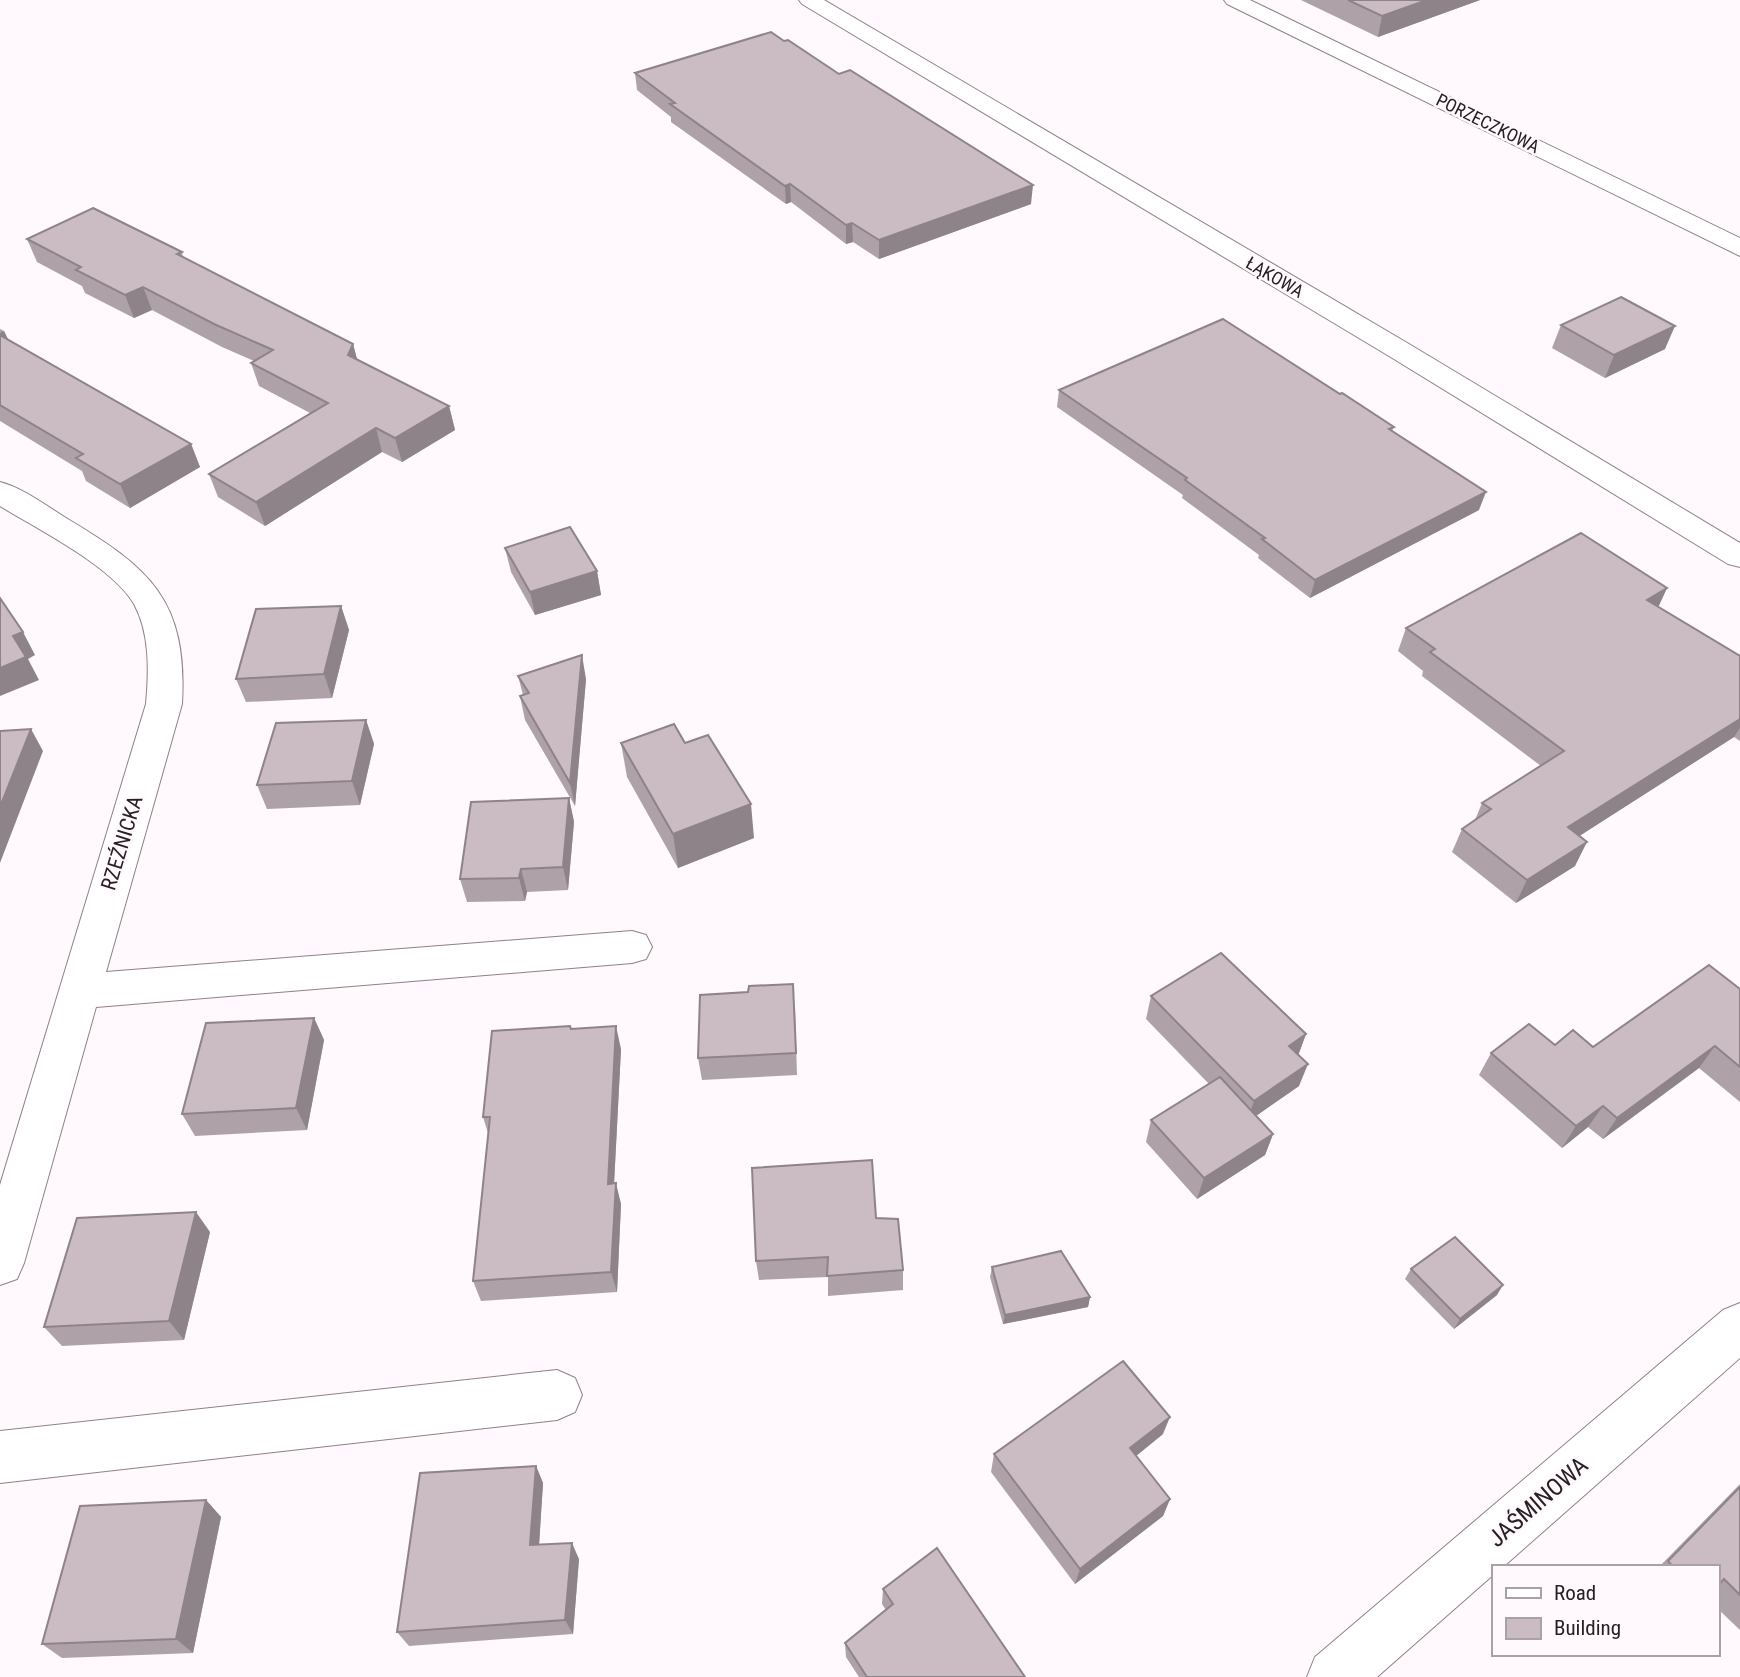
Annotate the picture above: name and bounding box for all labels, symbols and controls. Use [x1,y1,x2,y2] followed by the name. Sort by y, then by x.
[1433,89,1544,157] street label: PORZECZKOWA
[1242,252,1308,302] street label: ŁĄKOWA
[96,793,148,893] street label: RZEŹNICKA
[1483,1451,1594,1553] street label: JAŚMINOWA
[1492,1565,1719,1656] legend
[1554,1581,1596,1605] text: Road
[1554,1616,1621,1640] text: Building

